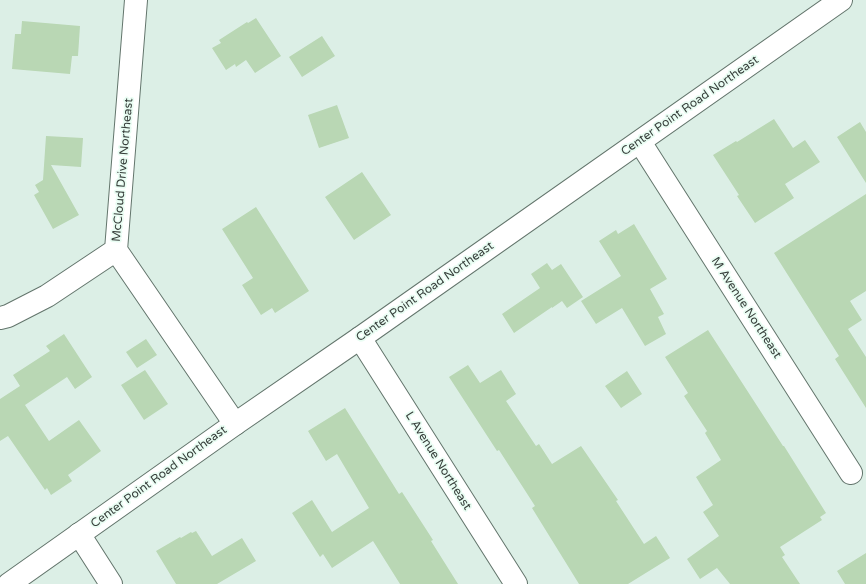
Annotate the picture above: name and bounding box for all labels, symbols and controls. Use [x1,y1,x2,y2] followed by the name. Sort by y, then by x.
[618,53,762,159] street label: Center Point Road Northeast
[110,98,136,242] street label: McCloud Drive Northeast
[353,239,497,345] street label: Center Point Road Northeast
[708,255,784,361] street label: M Avenue Northeast
[402,409,474,513] street label: L Avenue Northeast
[88,423,230,531] street label: Center Point Road Northeast

